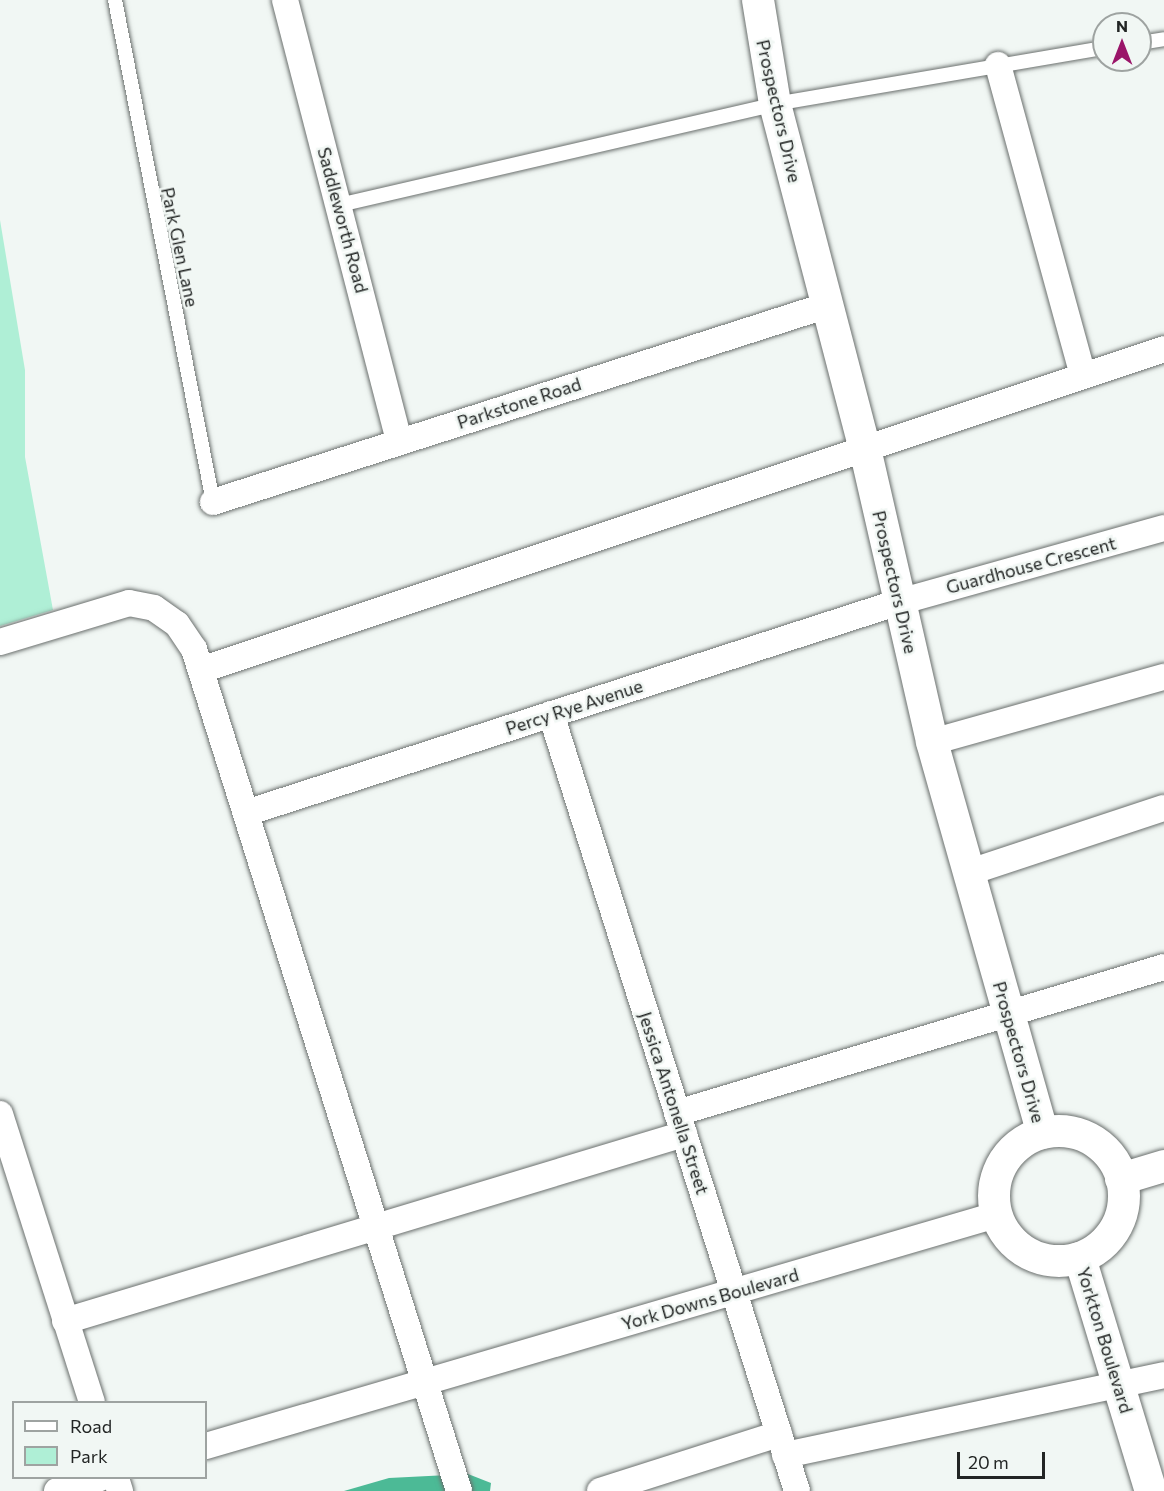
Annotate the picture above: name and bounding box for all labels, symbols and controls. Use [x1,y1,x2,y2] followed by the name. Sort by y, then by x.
[1092,12,1152,72] north arrow
[1116,16,1128,35] text: N
[752,37,806,185] street label: Prospectors Drive
[313,145,373,295] street label: Saddleworth Road
[157,185,203,309] street label: Park Glen Lane
[454,373,584,433] street label: Parkstone Road
[868,508,922,656] street label: Prospectors Drive
[944,532,1118,598] street label: Guardhouse Crescent
[503,675,645,739] street label: Percy Rye Avenue
[988,979,1050,1125] street label: Prospectors Drive
[634,1009,714,1197] street label: Jessica Antonella Street
[619,1263,801,1335] street label: York Downs Boulevard
[1073,1264,1137,1416] street label: Yorkton Boulevard
[12,1401,207,1479] legend
[70,1415,112,1437] text: Road
[960,1440,1048,1478] scale bar
[70,1445,108,1467] text: Park
[968,1451,1009,1473] text: 20 m

